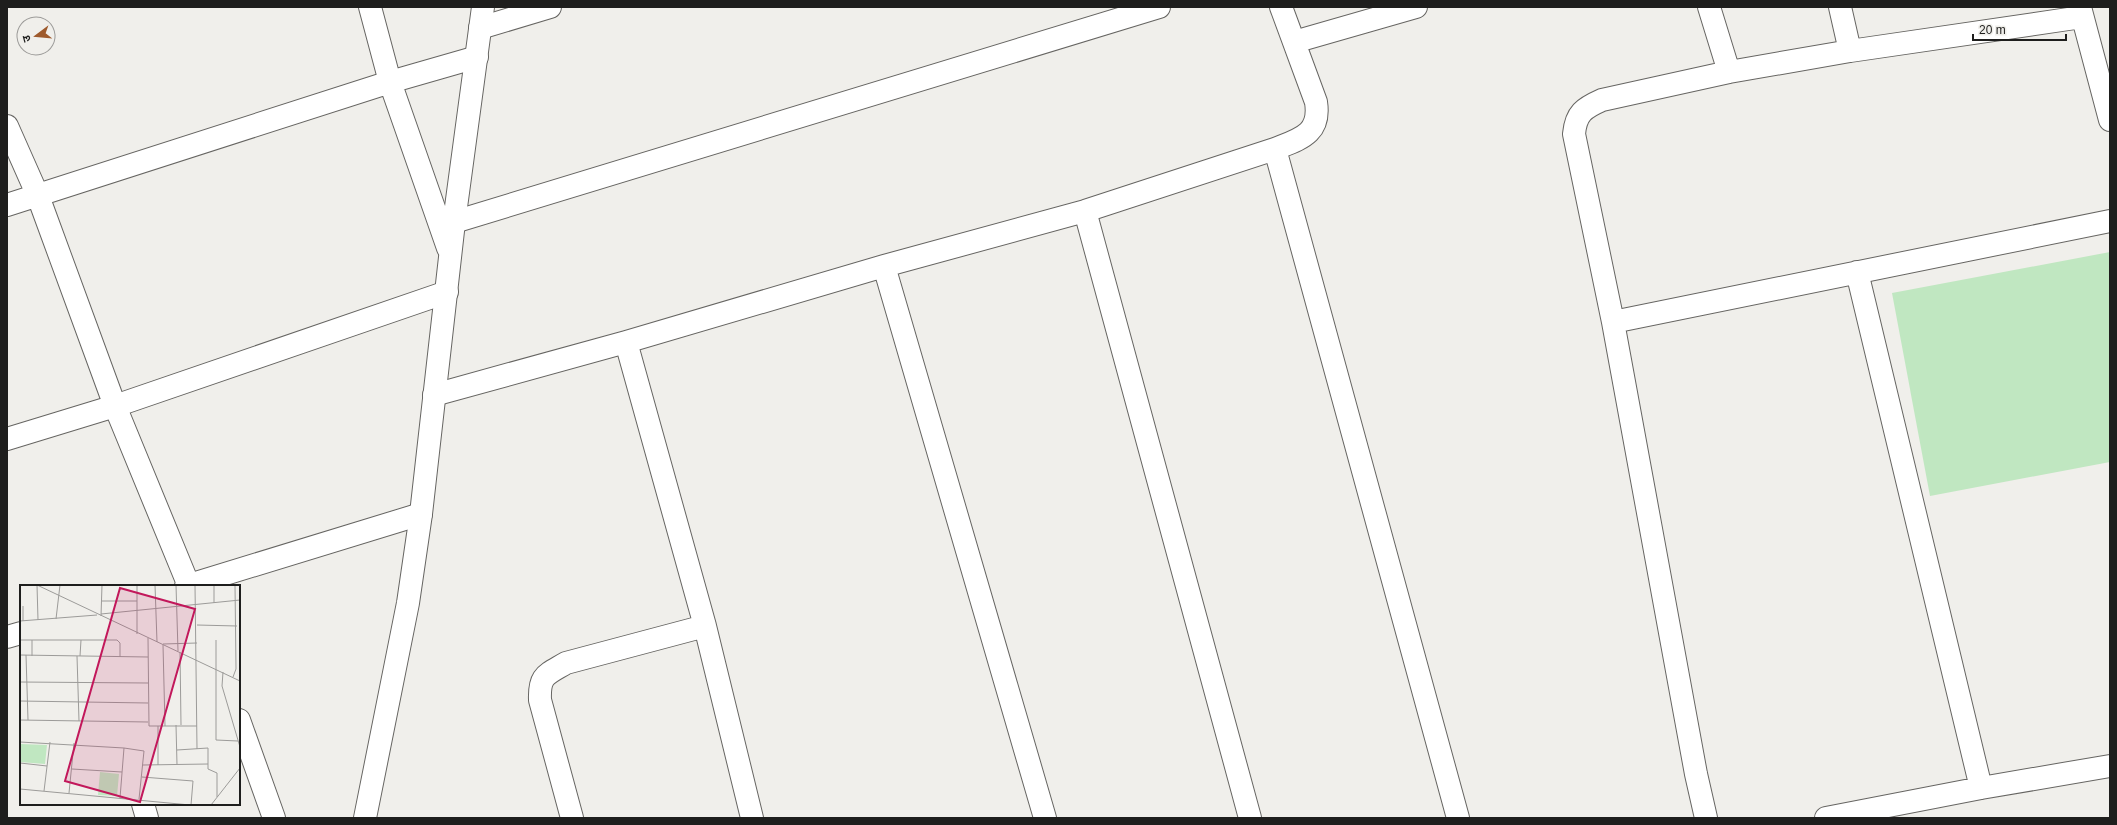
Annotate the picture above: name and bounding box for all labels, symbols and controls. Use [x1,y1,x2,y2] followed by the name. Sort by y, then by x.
[16,16,56,56] north arrow
[1973,16,2066,42] scale bar
[1979,23,2006,37] text: 20 m
[20,33,33,44] text: उ
[20,585,240,805] inset map

